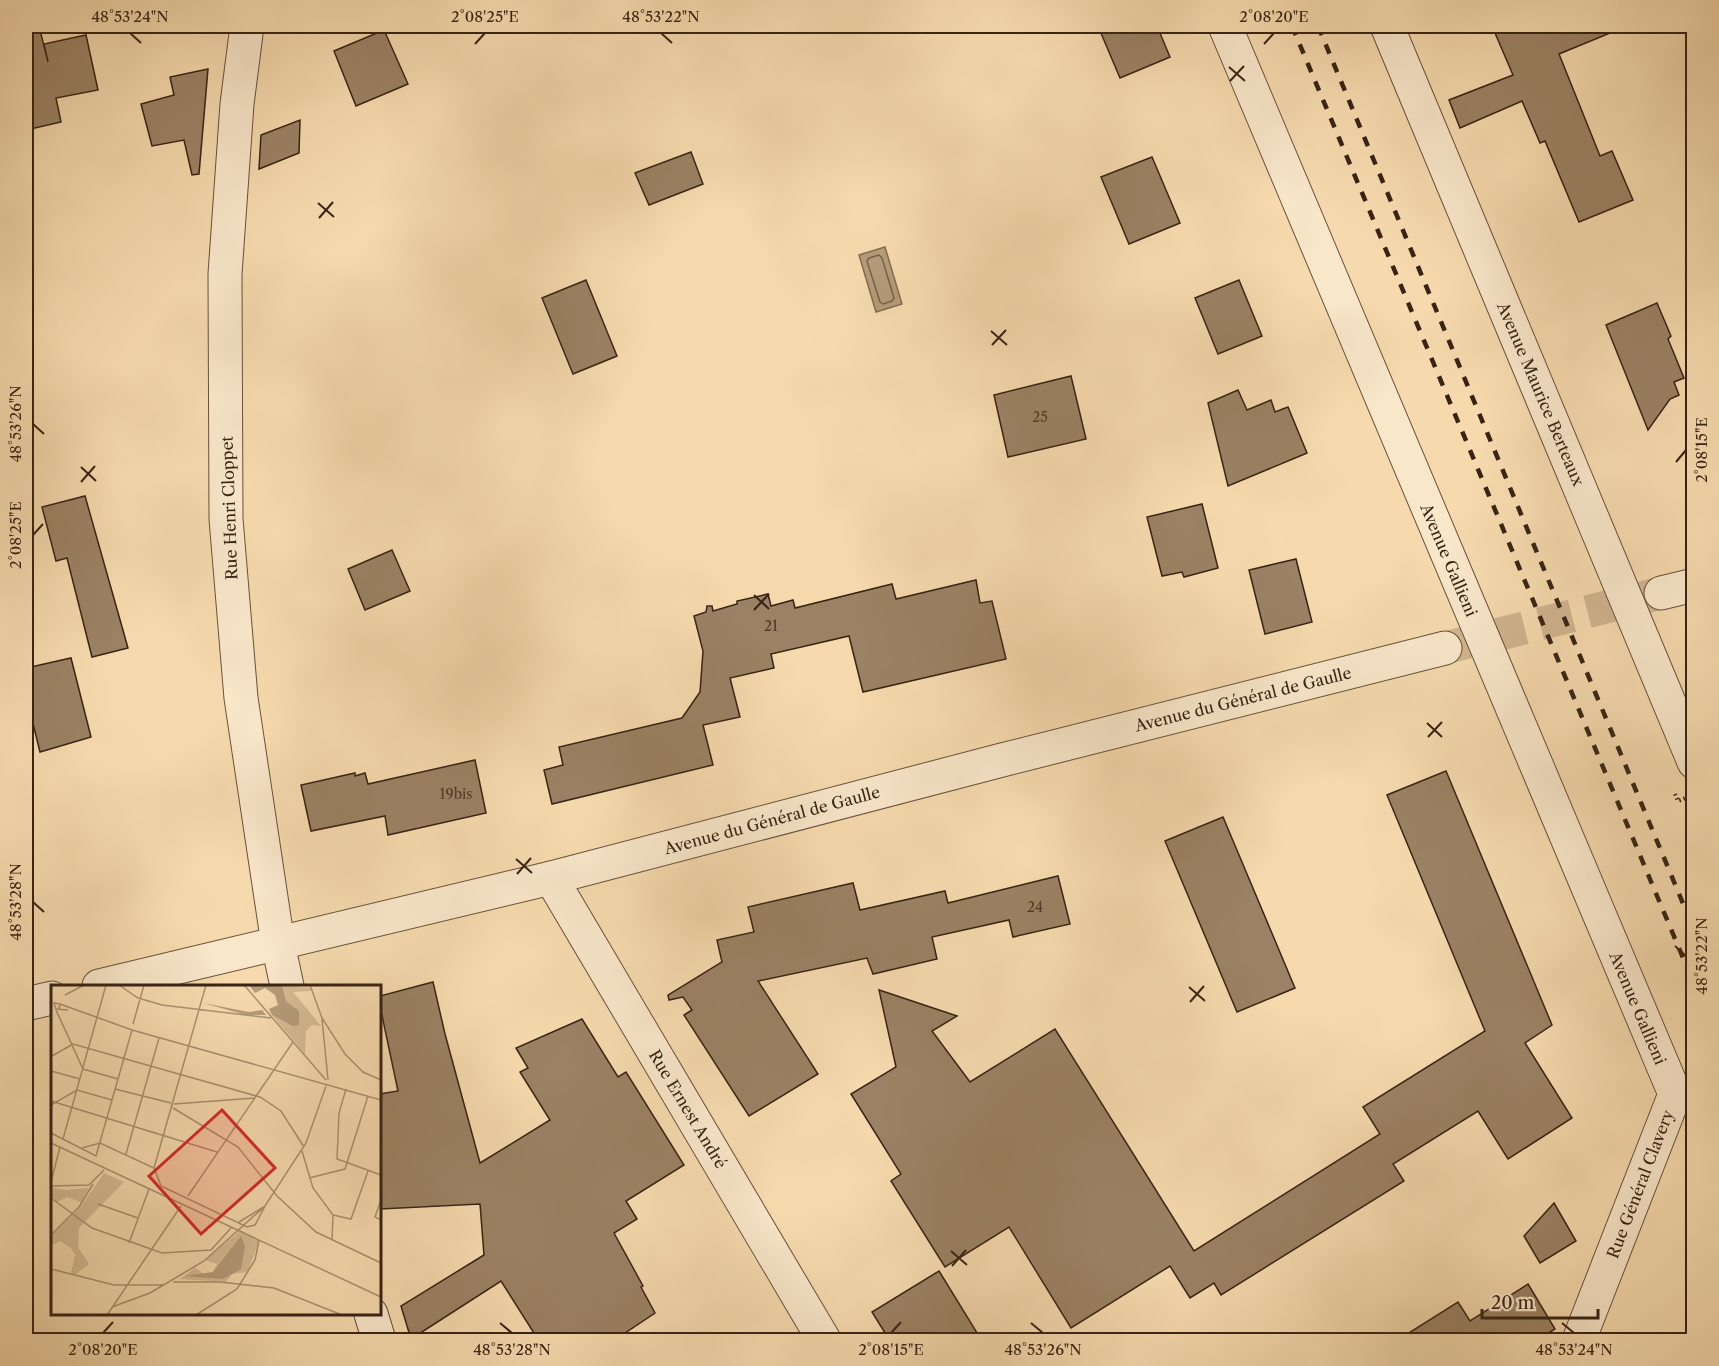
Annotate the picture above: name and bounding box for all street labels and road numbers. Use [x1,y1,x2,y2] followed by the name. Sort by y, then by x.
[1493,298,1589,490] street label: Avenue Maurice Berteaux
[216,435,242,580] street label: Rue Henri Cloppet
[1416,500,1482,620] street label: Avenue Gallieni
[1132,662,1353,736] street label: Avenue du Général de Gaulle
[661,782,882,859] street label: Avenue du Général de Gaulle
[1605,948,1671,1068] street label: Avenue Gallieni
[645,1046,731,1172] street label: Rue Ernest André
[1602,1106,1678,1261] street label: Rue Général Clavery

